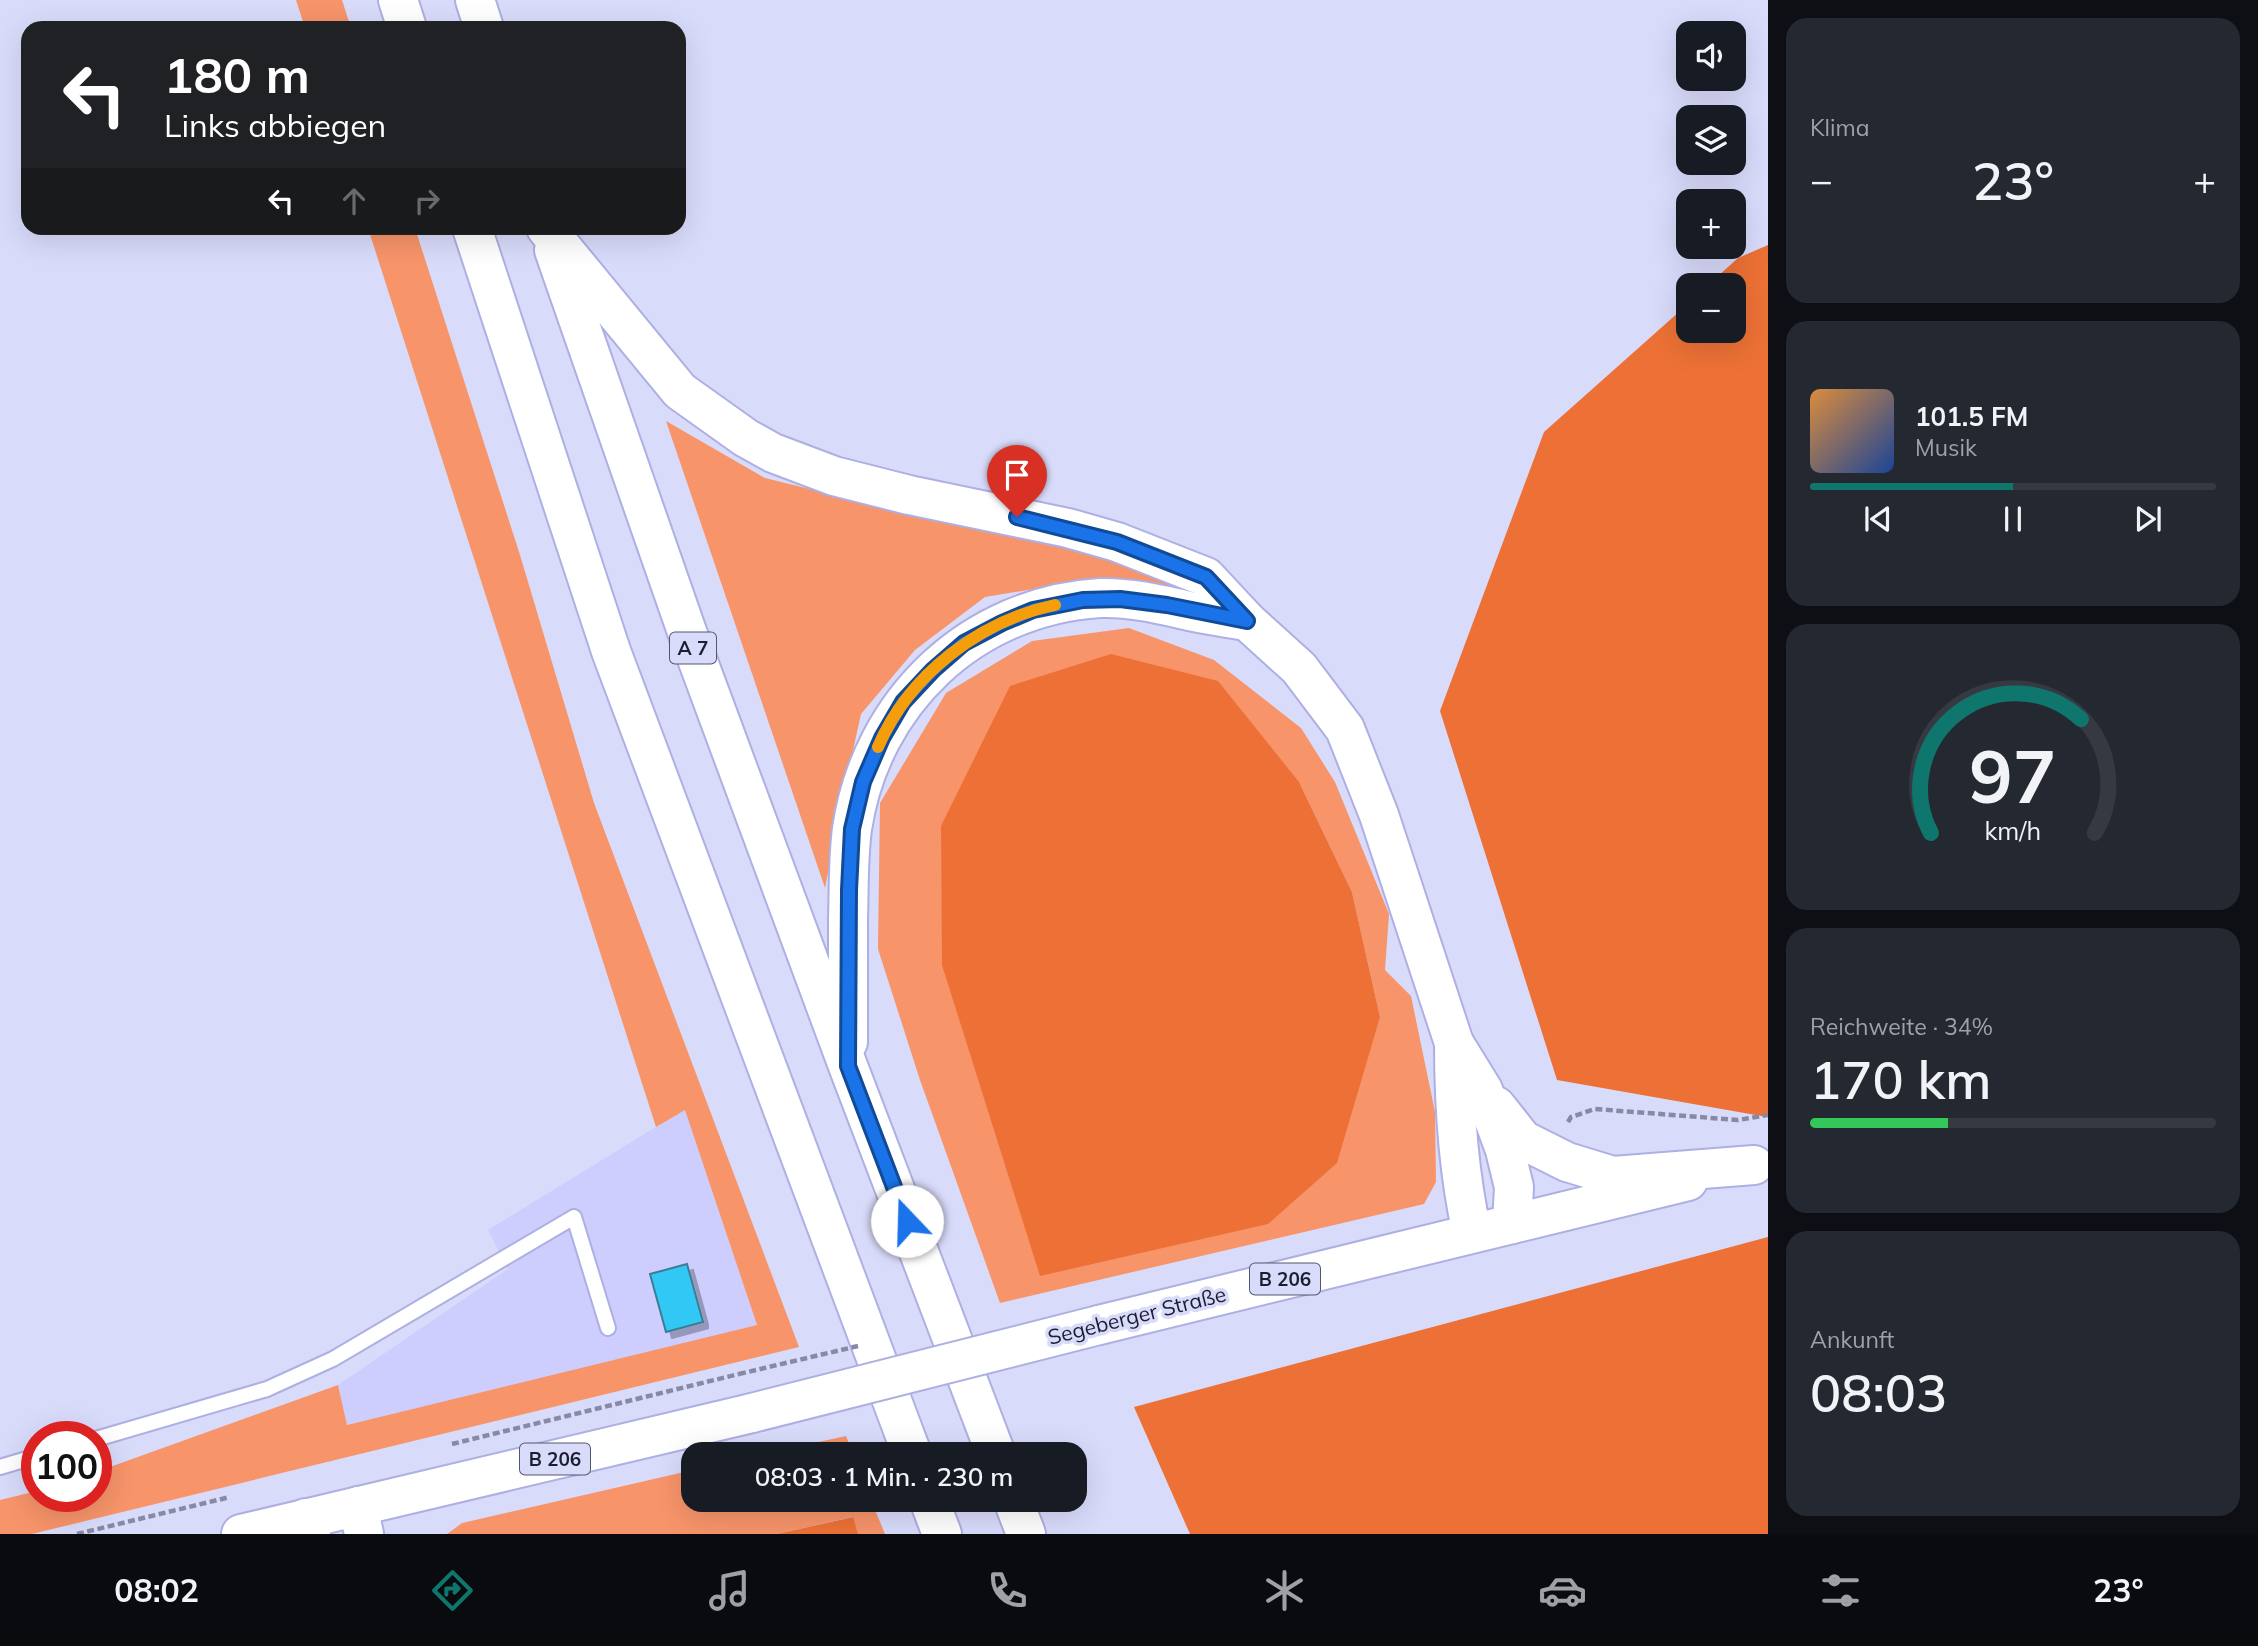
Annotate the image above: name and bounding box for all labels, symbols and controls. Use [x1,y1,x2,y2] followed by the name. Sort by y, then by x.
[1676,21,1746,343] map controls
[1676,21,1746,91] button: sound
[164,44,310,105] text: 180 m
[49,49,140,140] icon: left
[164,105,386,145] text: Links abbiegen
[1676,105,1746,175] button: layers
[1810,113,1870,142] text: Klima
[1972,148,2054,213] text: 23°
[1810,156,1833,204] text: −
[2193,156,2216,204] text: +
[262,182,300,220] icon: left
[335,182,373,220] icon: ahead
[408,182,446,220] icon: right
[1676,189,1746,259] button: +
[1676,273,1746,343] button: −
[1915,400,2028,433] text: 101.5 FM
[1915,433,1977,462] text: Musik
[987,445,1047,517] pin
[998,456,1036,494] icon: arrive
[1859,500,1897,538] icon: previous
[1994,500,2032,538] icon: pause
[2129,500,2167,538] icon: next
[670,632,716,664] road number: A 7
[1969,730,2057,821] text: 97
[1985,815,2041,846] text: km/h
[1810,1012,1993,1041] text: Reichweite · 34%
[1810,1047,1991,1112] text: 170 km
[870,1184,944,1258] position arrow
[1250,1264,1320,1294] road number: B 206
[1045,1280,1228,1350] street label: Segeberger Straße
[1810,1325,1894,1354] text: Ankunft
[1810,1360,1947,1425] text: 08:03
[21,1421,112,1512] speed limit sign: 100
[520,1443,590,1474] road number: B 206
[755,1460,1013,1493] text: 08:03 · 1 Min. · 230 m
[428,1566,477,1615] icon: directions
[705,1566,754,1615] icon: music
[983,1566,1032,1615] icon: phone
[1260,1566,1309,1615] icon: climate
[1538,1566,1587,1615] icon: car
[1816,1566,1865,1615] icon: filters
[114,1570,199,1610] text: 08:02
[2093,1570,2144,1610] text: 23°

